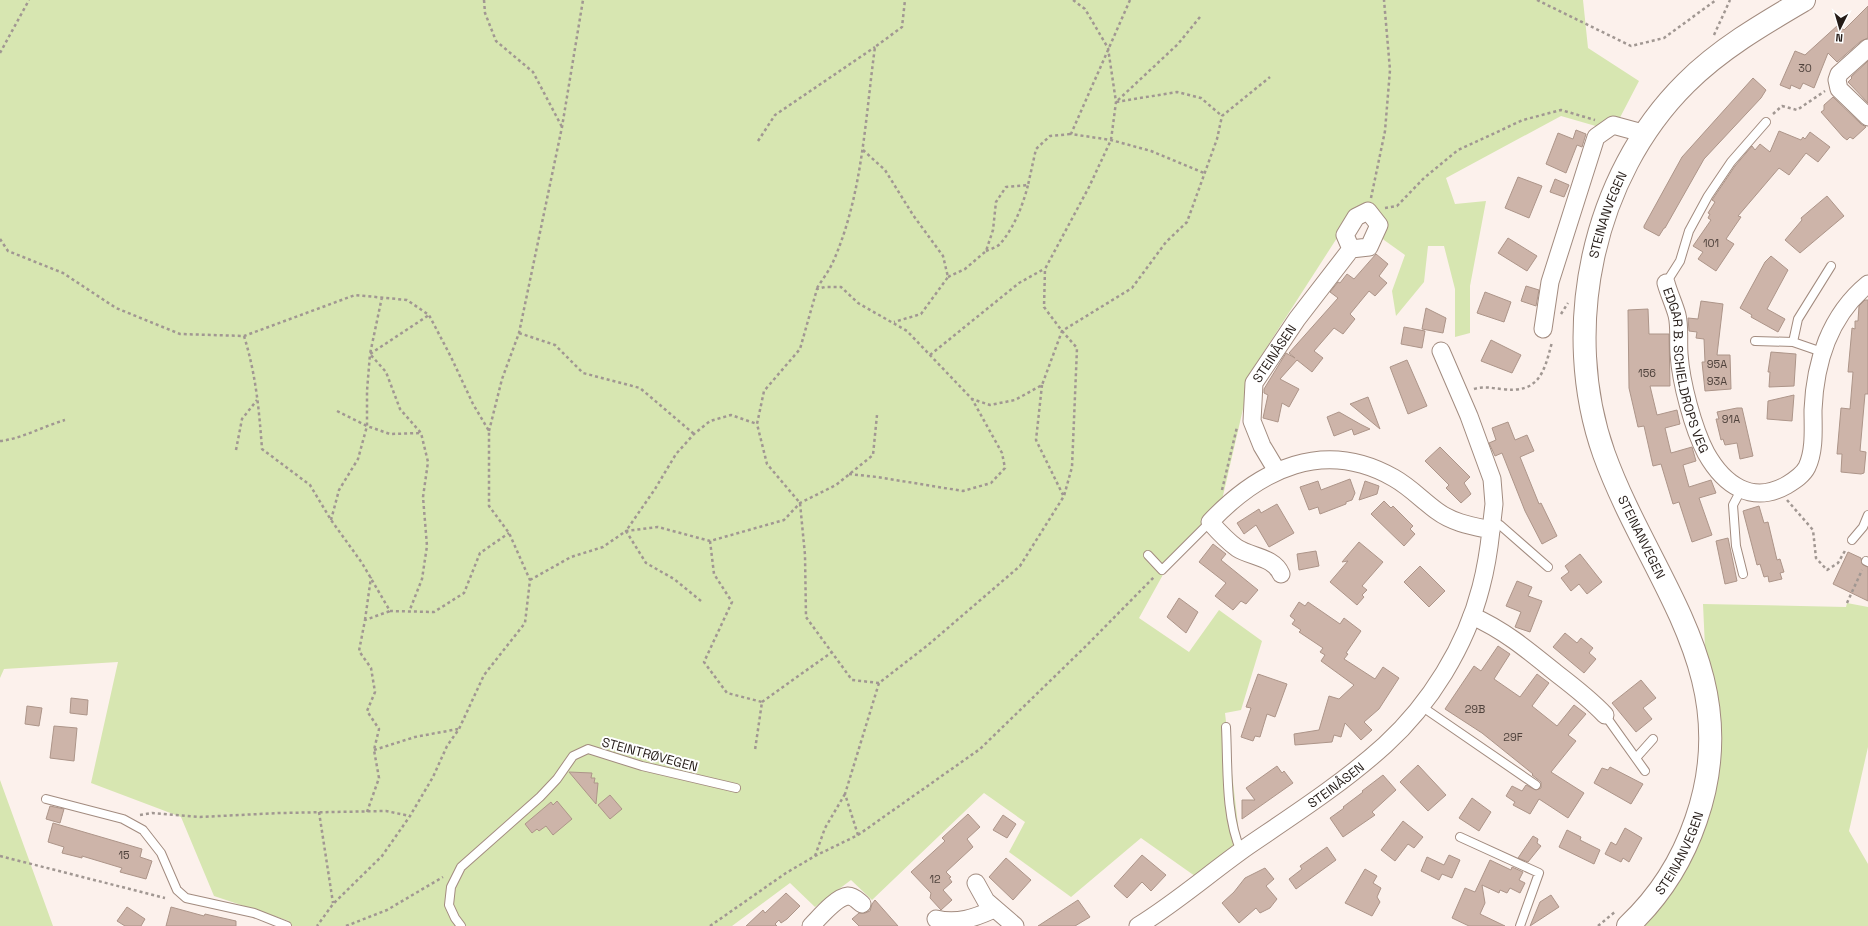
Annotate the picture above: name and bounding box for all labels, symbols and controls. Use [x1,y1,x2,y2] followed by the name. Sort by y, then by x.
[1820,8,1860,48] north arrow
[1835,31,1843,45] text: N
[1798,61,1812,75] house number: 30
[1585,169,1631,260] street label: STEINANVEGEN
[1703,236,1719,250] house number: 101
[1659,285,1713,456] street label: EDGAR B. SCHIELDROPS VEG
[1249,321,1300,386] street label: STEINÅSEN
[1707,357,1727,371] house number: 95A
[1638,366,1656,380] house number: 156
[1707,374,1727,388] house number: 93A
[1722,412,1740,426] house number: 91A
[1614,493,1669,582] street label: STEINANVEGEN
[1465,702,1485,716] house number: 29B
[1503,730,1523,744] house number: 29F
[600,734,700,775] street label: STEINTRØVEGEN
[1304,758,1368,812] street label: STEINÅSEN
[1651,809,1707,898] street label: STEINANVEGEN
[118,848,130,862] house number: 15
[929,872,941,886] house number: 12

